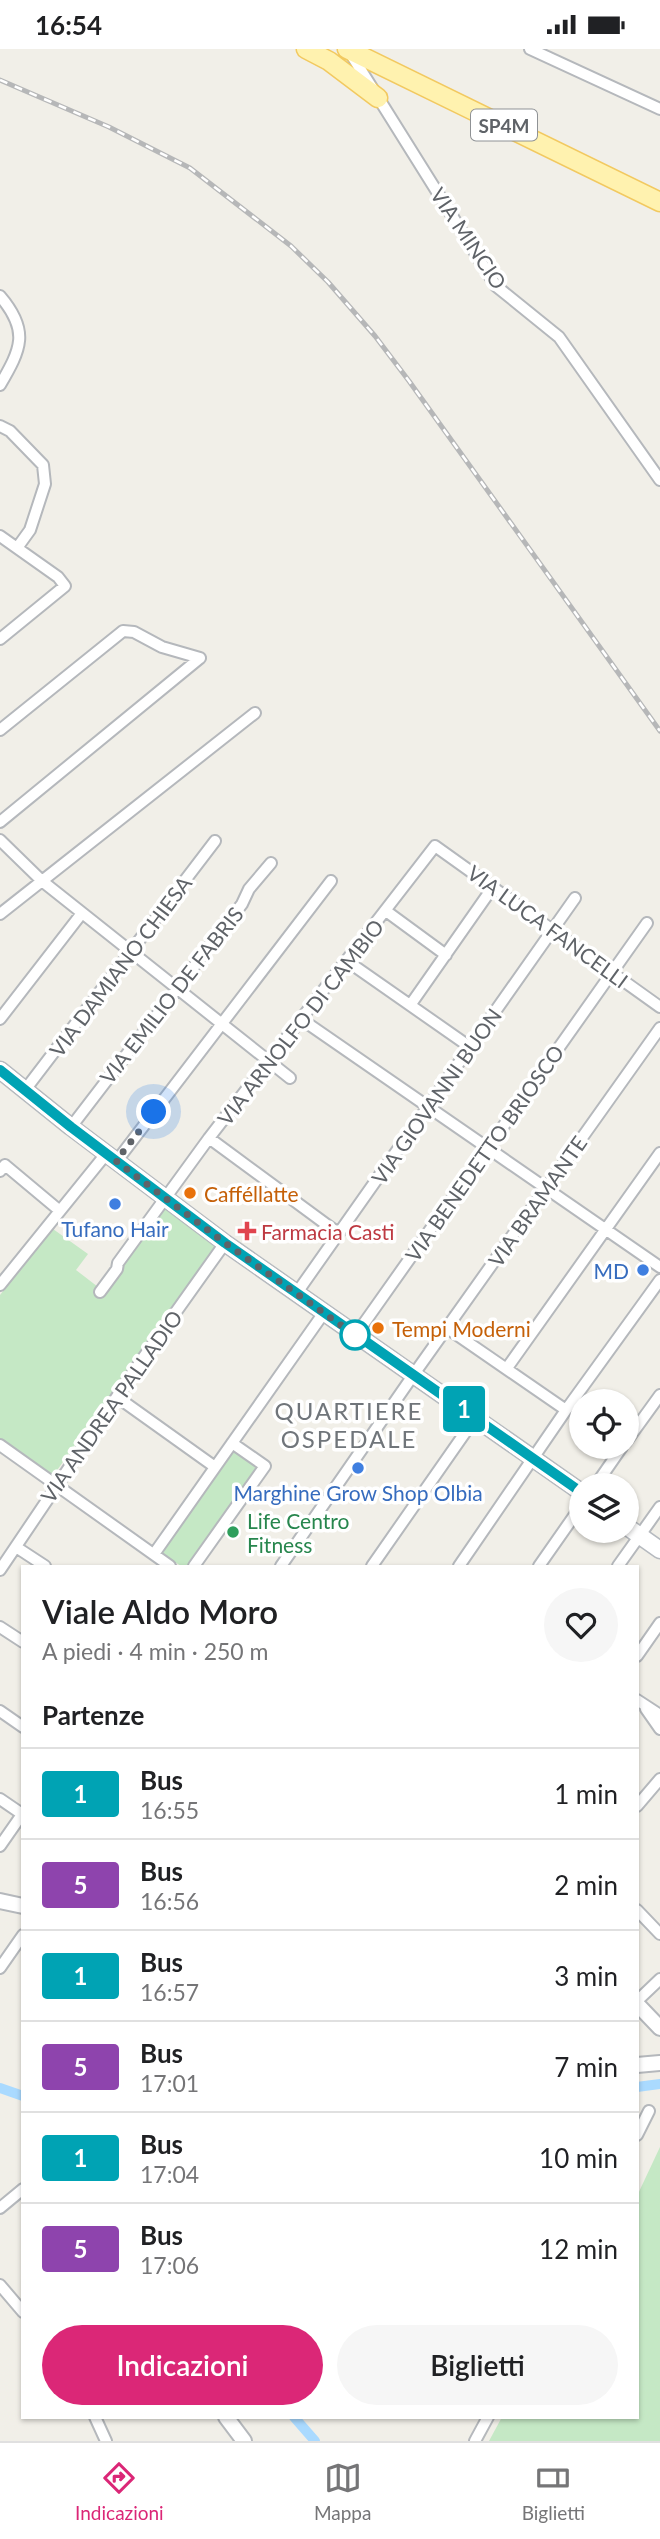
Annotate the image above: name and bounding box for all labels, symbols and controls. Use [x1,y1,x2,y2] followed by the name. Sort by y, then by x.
[35,9,102,41] text: 16:54
[471,109,537,141] road number: SP4M
[426,182,512,294] street label: VIA MINCIO
[463,859,633,993] street label: VIA LUCA FANCELLI
[44,870,197,1061] street label: VIA DAMIANO CHIESA
[94,902,248,1088] street label: VIA EMILIO DE FABRIS
[212,914,388,1130] street label: VIA ARNOLFO DI CAMBIO
[366,1003,506,1189] street label: VIA GIOVANNI BUON
[400,1040,568,1266] street label: VIA BENEDETTO BRIOSCO
[136,1094,171,1129] your location
[483,1131,591,1271] street label: VIA BRAMANTE
[204,1181,299,1206] place label: Cafféllatte
[182,1185,198,1201] marker: Cafféllatte
[107,1196,123,1212] marker: Tufano Hair
[61,1216,169,1241] place label: Tufano Hair
[261,1219,395,1244] place label: Farmacia Casti
[239,1223,255,1239] marker: Farmacia Casti
[594,1258,629,1283] place label: MD
[635,1262,651,1278] marker: MD
[35,1305,187,1507] street label: VIA ANDREA PALLADIO
[392,1316,531,1341] place label: Tempi Moderni
[340,1320,370,1350] unlabelled marker
[370,1320,386,1336] marker: Tempi Moderni
[441,1386,487,1432] line badge: 1
[569,1389,639,1543] map controls
[569,1389,639,1459] button: locate
[457,1394,471,1423] text: 1
[275,1396,423,1453] district label: QUARTIERE OSPEDALE
[350,1460,366,1476] marker: Marghine Grow Shop Olbia
[569,1473,639,1543] button: layers
[233,1480,483,1505] place label: Marghine Grow Shop Olbia
[247,1508,350,1557] place label: Life Centro Fitness
[225,1524,241,1540] marker: Life Centro Fitness
[544,1588,618,1662] button: heart
[42,1591,278,1631] text: Viale Aldo Moro
[42,1637,268,1665] text: A piedi · 4 min · 250 m
[42,1699,144,1731] text: Partenze
[140,1764,183,1796] text: Bus
[554,1778,618,1810] text: 1 min
[74,1779,87,1808] text: 1
[140,1796,199,1824] text: 16:55
[140,1855,183,1887] text: Bus
[554,1869,618,1901] text: 2 min
[74,1870,87,1899] text: 5
[140,1887,199,1915] text: 16:56
[140,1946,183,1978] text: Bus
[554,1960,618,1992] text: 3 min
[74,1961,87,1990] text: 1
[140,1978,199,2006] text: 16:57
[140,2037,183,2069] text: Bus
[554,2051,618,2083] text: 7 min
[74,2052,87,2081] text: 5
[140,2069,199,2097] text: 17:01
[140,2128,183,2160] text: Bus
[539,2142,618,2174] text: 10 min
[74,2143,87,2172] text: 1
[140,2160,199,2188] text: 17:04
[140,2219,183,2251] text: Bus
[539,2233,618,2265] text: 12 min
[74,2234,87,2263] text: 5
[140,2251,199,2279] text: 17:06
[42,2325,323,2405] button: Indicazioni
[337,2325,618,2405] button: Biglietti
[75,2459,164,2524] tab: Indicazioni
[314,2459,371,2524] tab: Mappa
[522,2459,585,2524] tab: Biglietti

